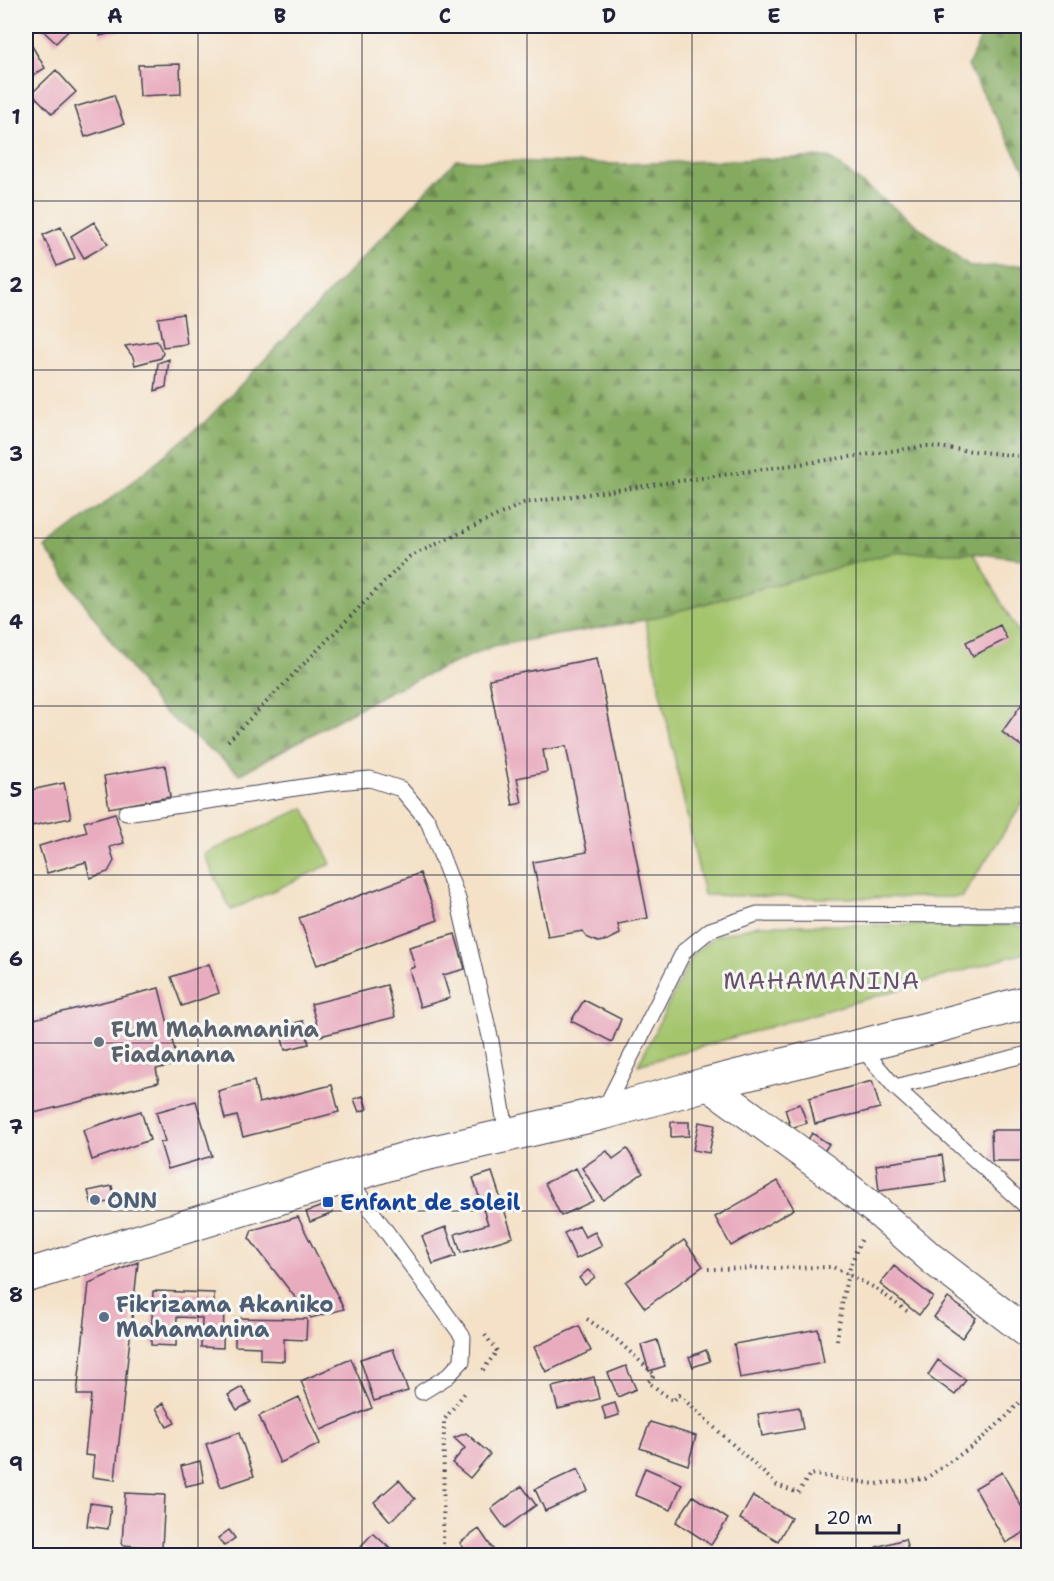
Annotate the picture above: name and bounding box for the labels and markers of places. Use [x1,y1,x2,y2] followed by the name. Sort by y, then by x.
[111,1015,319,1069] place label: FLM Mahamanina Fiadanana
[92,1035,106,1049] marker: FLM Mahamanina Fiadanana
[107,1186,157,1215] place label: ONN
[340,1188,521,1217] place label: Enfant de soleil
[88,1193,102,1207] marker: ONN
[321,1195,335,1209] marker: Enfant de soleil
[116,1290,334,1344] place label: Fikrizama Akaniko Mahamanina
[97,1310,111,1324] marker: Fikrizama Akaniko Mahamanina

